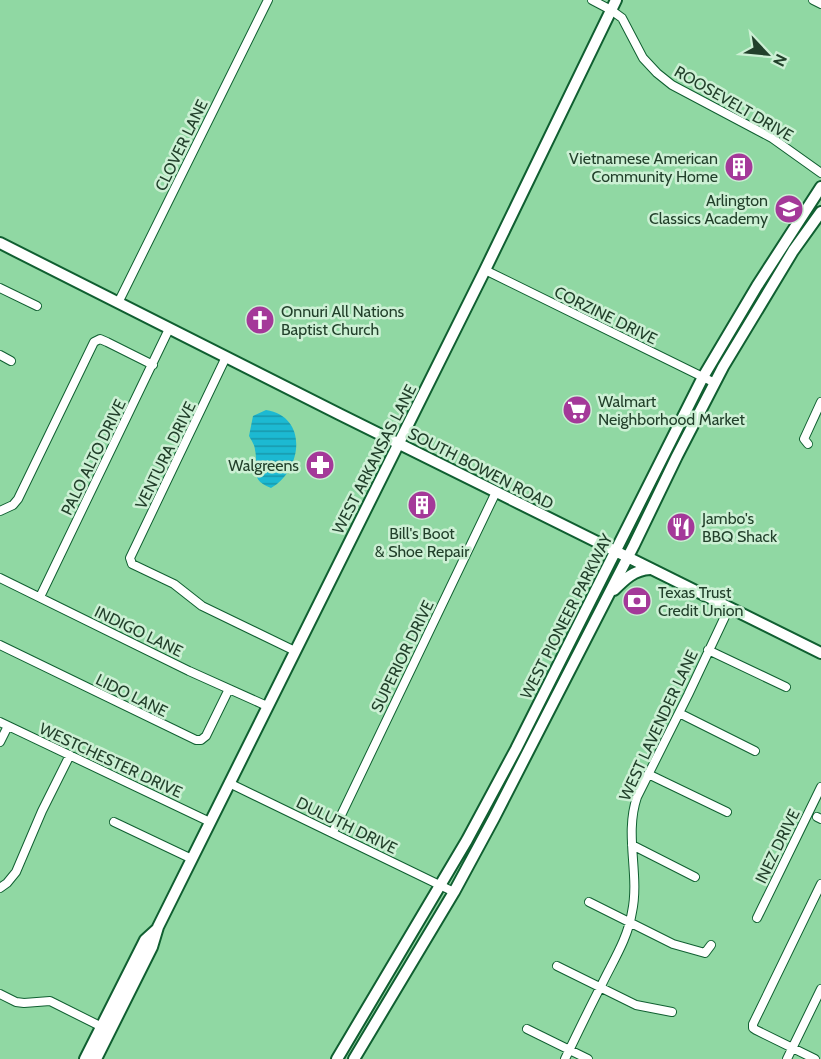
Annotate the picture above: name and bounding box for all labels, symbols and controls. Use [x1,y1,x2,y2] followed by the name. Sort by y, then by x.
[737,24,797,84] north arrow
[769,51,791,70] text: N
[671,62,797,145] street label: ROOSEVELT DRIVE
[151,96,212,194] street label: CLOVER LANE
[569,149,718,186] place label: Vietnamese American Community Home
[723,151,755,183] building icon: Vietnamese American Community Home
[649,191,768,228] place label: Arlington Classics Academy
[773,193,805,225] school or university icon: Arlington Classics Academy
[551,282,660,349] street label: CORZINE DRIVE
[281,302,405,339] place label: Onnuri All Nations Baptist Church
[244,304,276,336] church icon: Onnuri All Nations Baptist Church
[328,381,420,537] street label: WEST ARKANSAS LANE
[598,392,745,429] place label: Walmart Neighborhood Market
[561,394,593,426] supermarket icon: Walmart Neighborhood Market
[57,396,130,518] street label: PALO ALTO DRIVE
[131,398,200,512] street label: VENTURA DRIVE
[405,424,557,513] street label: SOUTH BOWEN ROAD
[304,449,336,481] pharmacy icon: Walgreens
[228,456,299,475] place label: Walgreens
[406,489,438,521] building icon: Bill's Boot & Shoe Repair
[701,509,778,546] place label: Jambo's BBQ Shack
[665,511,697,543] restaurant icon: Jambo's BBQ Shack
[375,524,470,561] place label: Bill's Boot & Shoe Repair
[516,530,617,702] street label: WEST PIONEER PARKWAY
[658,583,744,620] place label: Texas Trust Credit Union
[621,585,653,617] bank icon: Texas Trust Credit Union
[367,597,438,715] street label: SUPERIOR DRIVE
[92,602,186,661] street label: INDIGO LANE
[615,647,702,804] street label: WEST LAVENDER LANE
[93,670,171,721] street label: LIDO LANE
[36,719,185,802] street label: WESTCHESTER DRIVE
[293,793,400,858] street label: DULUTH DRIVE
[751,806,804,887] street label: INEZ DRIVE

